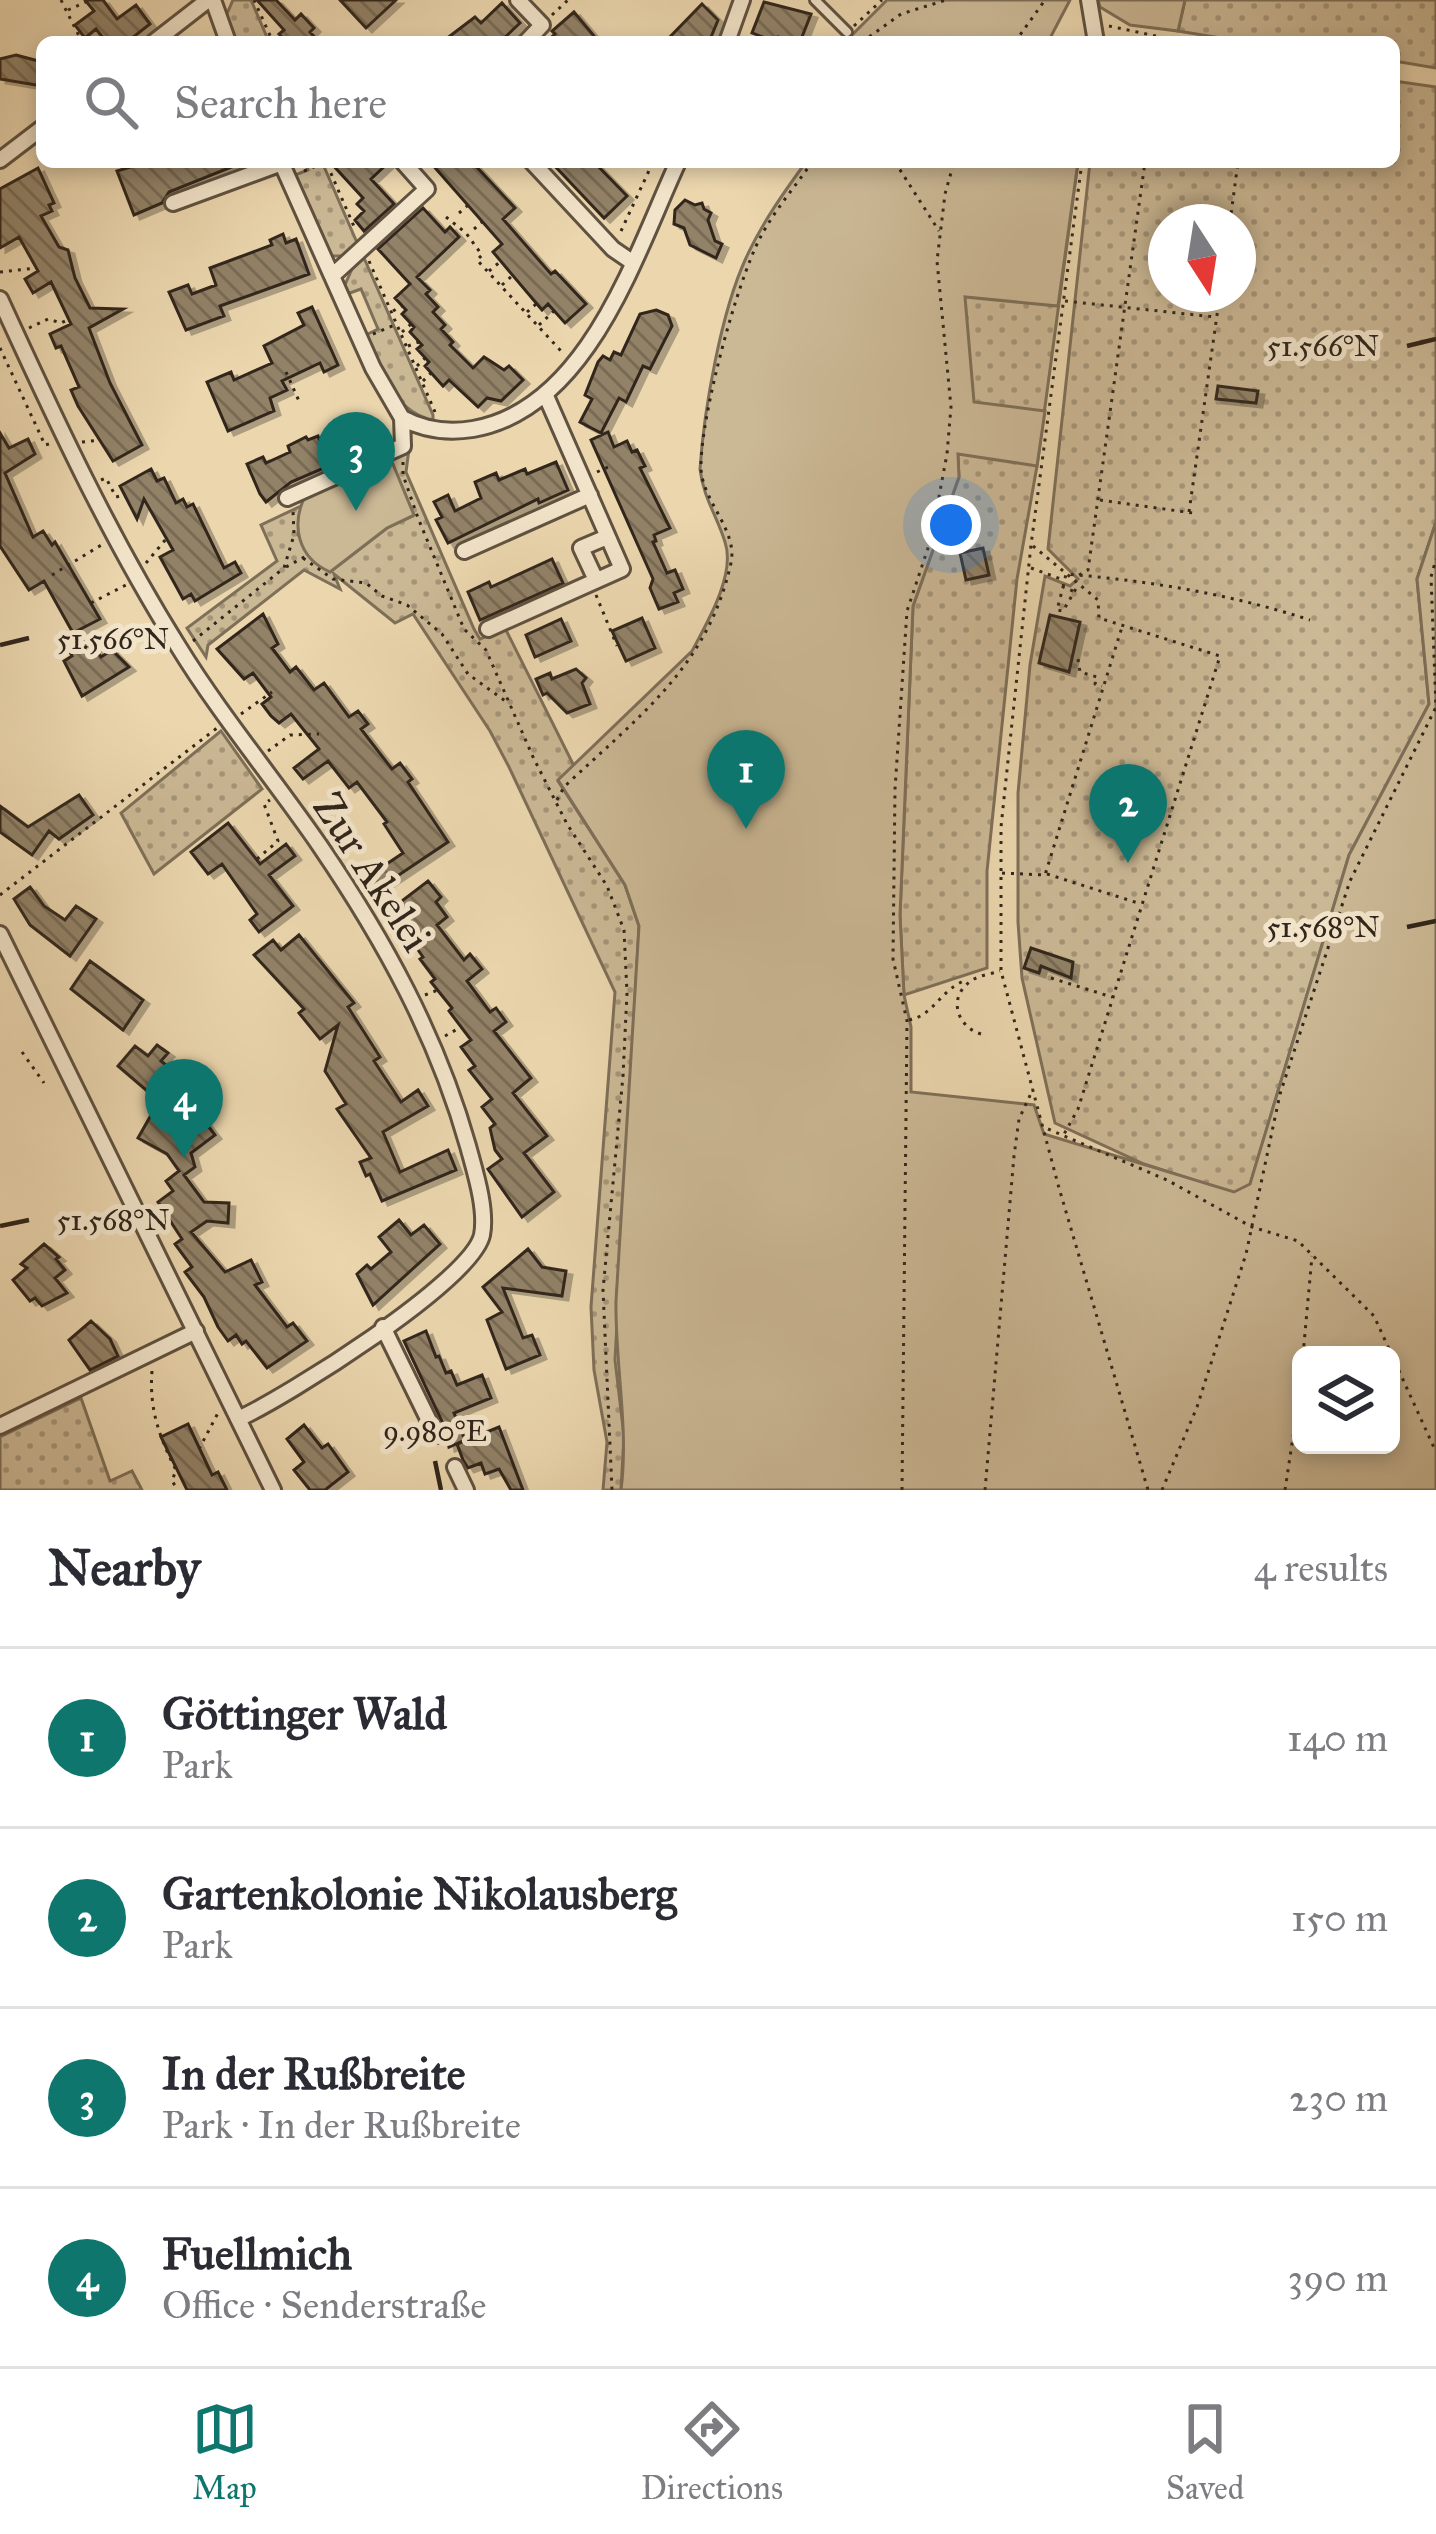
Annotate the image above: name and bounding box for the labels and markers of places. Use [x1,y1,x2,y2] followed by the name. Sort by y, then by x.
[317,412,395,511] pin: 3
[707,730,785,829] pin: 1
[1089,764,1167,863] pin: 2
[145,1059,223,1158] pin: 4

